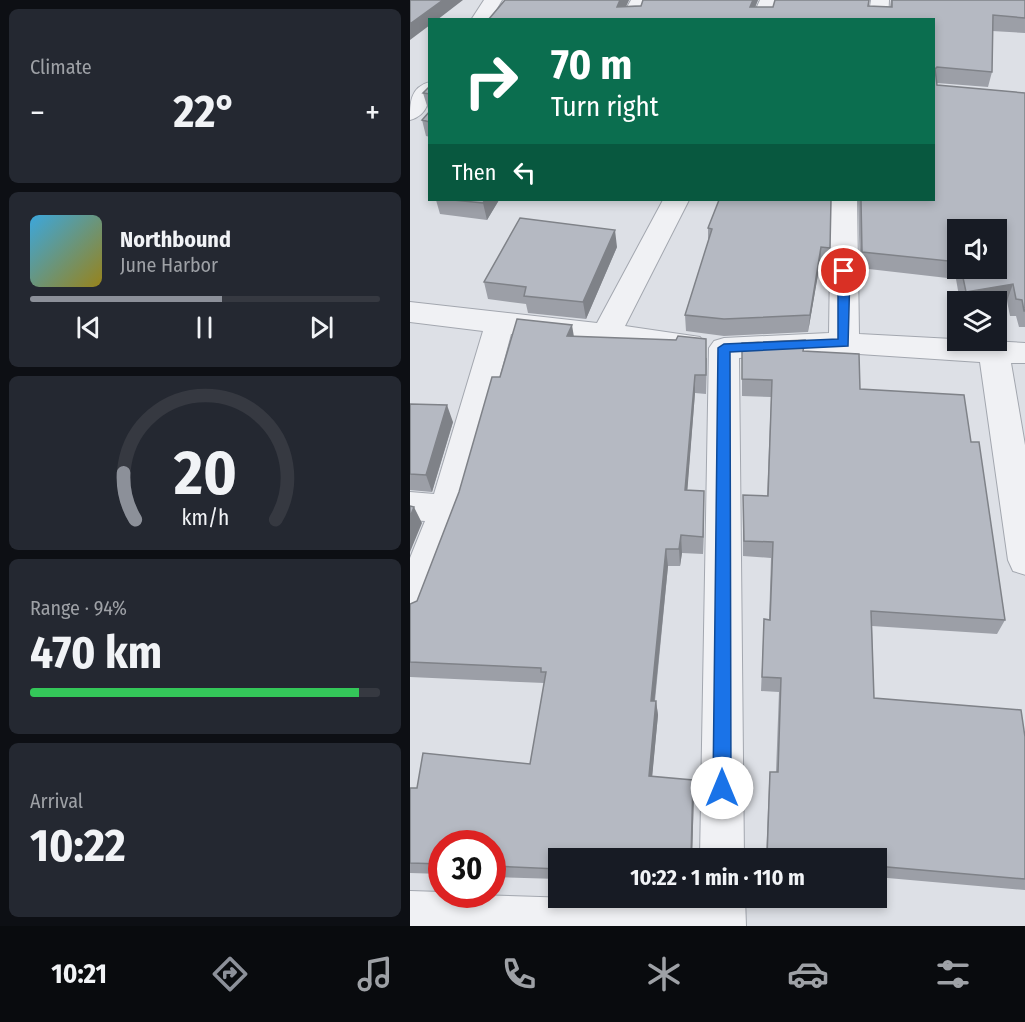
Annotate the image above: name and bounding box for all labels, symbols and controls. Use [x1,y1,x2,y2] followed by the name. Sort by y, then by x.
[551,40,632,90] text: 70 m
[452,42,530,120] icon: right
[30,55,92,79] text: Climate
[174,85,236,139] text: 22°
[551,91,659,123] text: Turn right
[30,93,45,133] text: −
[365,93,380,133] text: +
[508,156,541,189] icon: left
[452,159,496,186] text: Then
[947,219,1007,351] map controls
[947,219,1007,279] button: sound
[120,226,231,253] text: Northbound
[818,245,869,296] pin
[120,253,218,277] text: June Harbor
[827,254,860,287] icon: arrive
[947,291,1007,351] button: layers
[72,311,105,344] icon: previous
[188,311,221,344] icon: pause
[305,311,338,344] icon: next
[173,436,236,511] text: 20
[181,505,229,531] text: km/h
[30,596,127,620] text: Range · 94%
[30,626,162,680] text: 470 km
[690,756,754,820] position arrow
[30,789,83,813] text: Arrival
[30,819,126,873] text: 10:22
[428,830,506,908] speed limit sign: 30
[630,864,805,891] text: 10:22 · 1 min · 110 m
[209,953,251,995] icon: directions
[354,953,396,995] icon: music
[498,953,540,995] icon: phone
[643,953,685,995] icon: climate
[787,953,829,995] icon: car
[932,953,974,995] icon: filters
[51,958,107,990] text: 10:21

